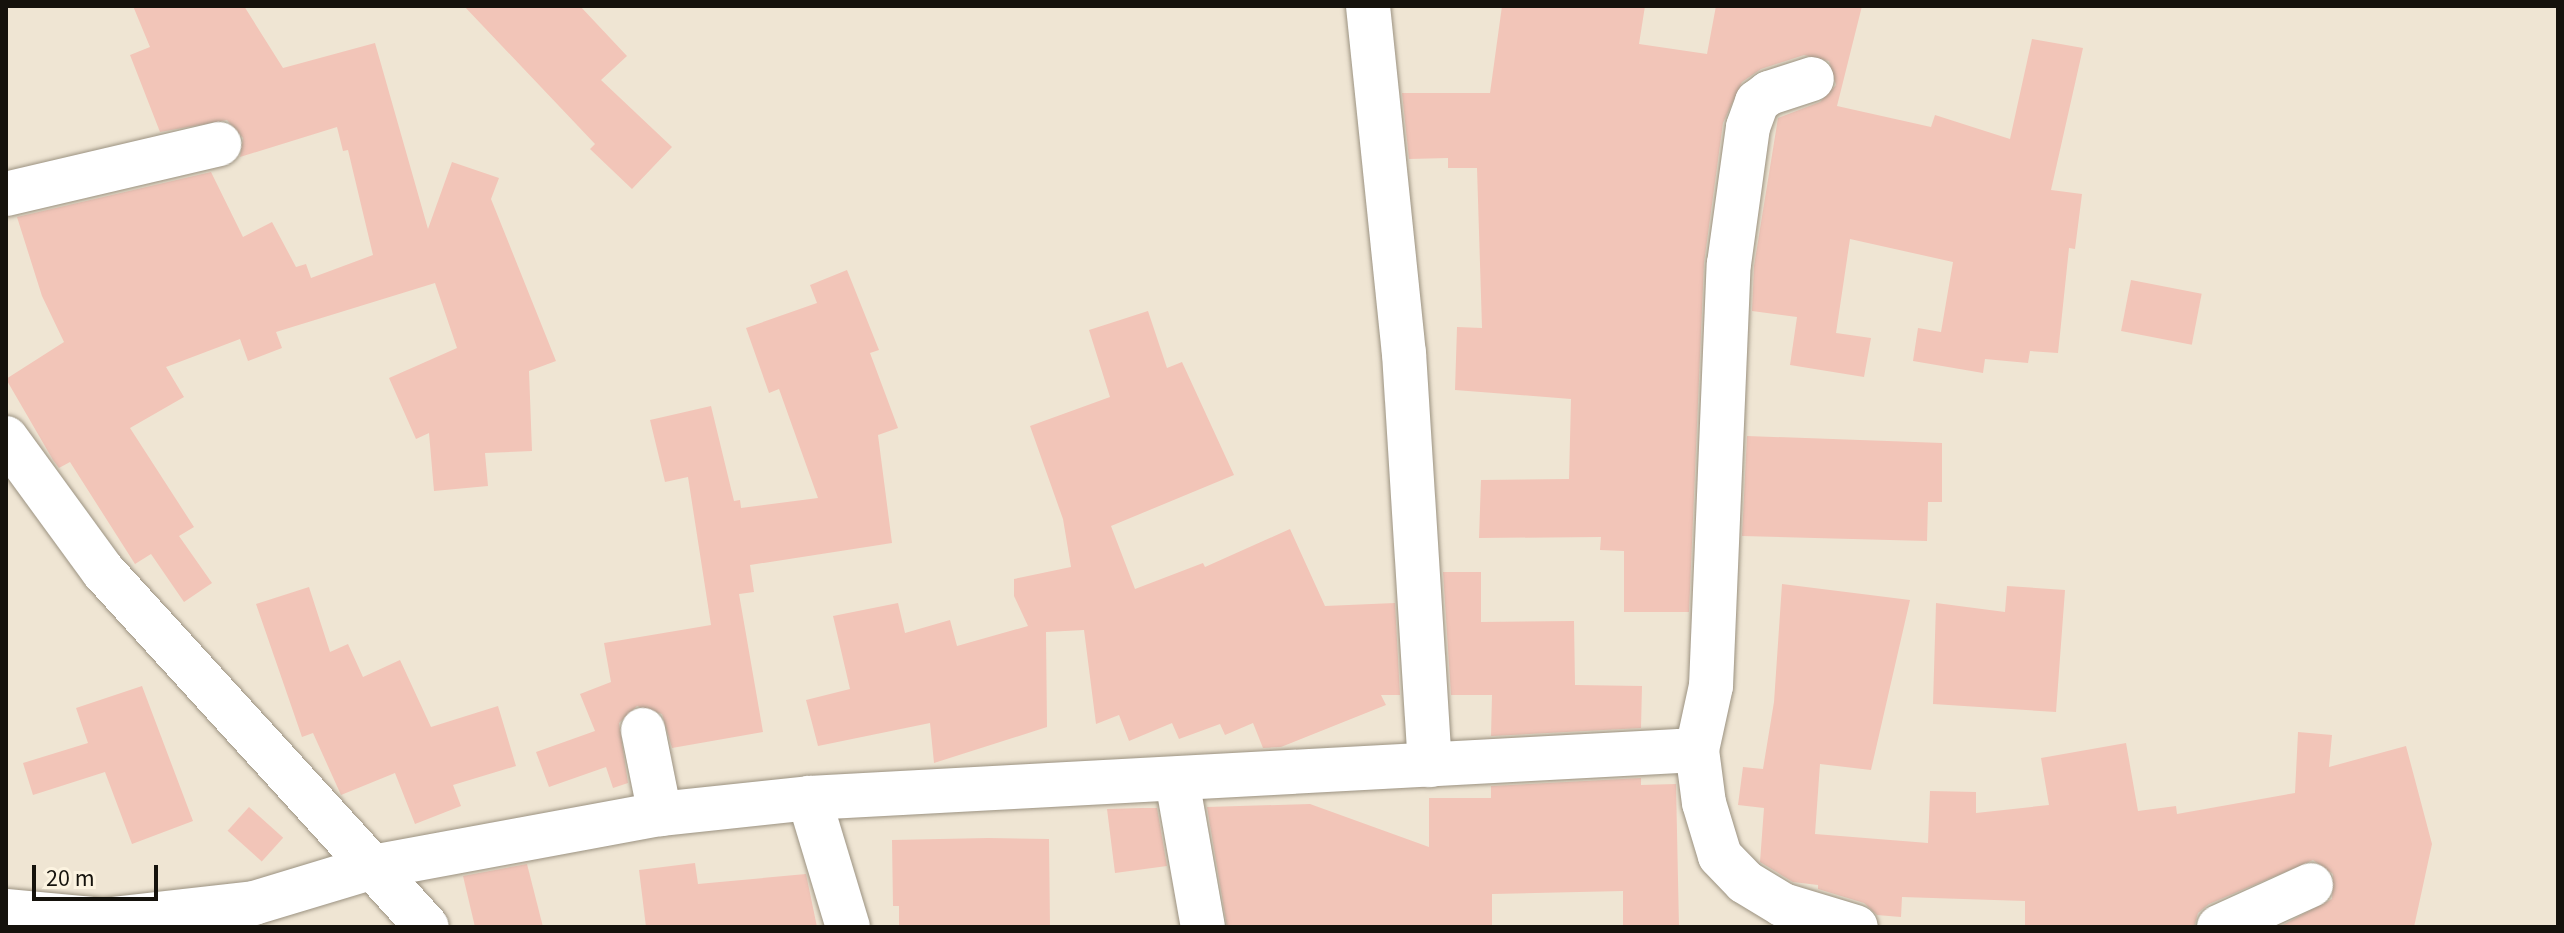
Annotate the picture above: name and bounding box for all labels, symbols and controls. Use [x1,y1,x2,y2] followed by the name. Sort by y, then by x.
[36,849,162,899] scale bar
[46,861,95,896] text: 20 m

